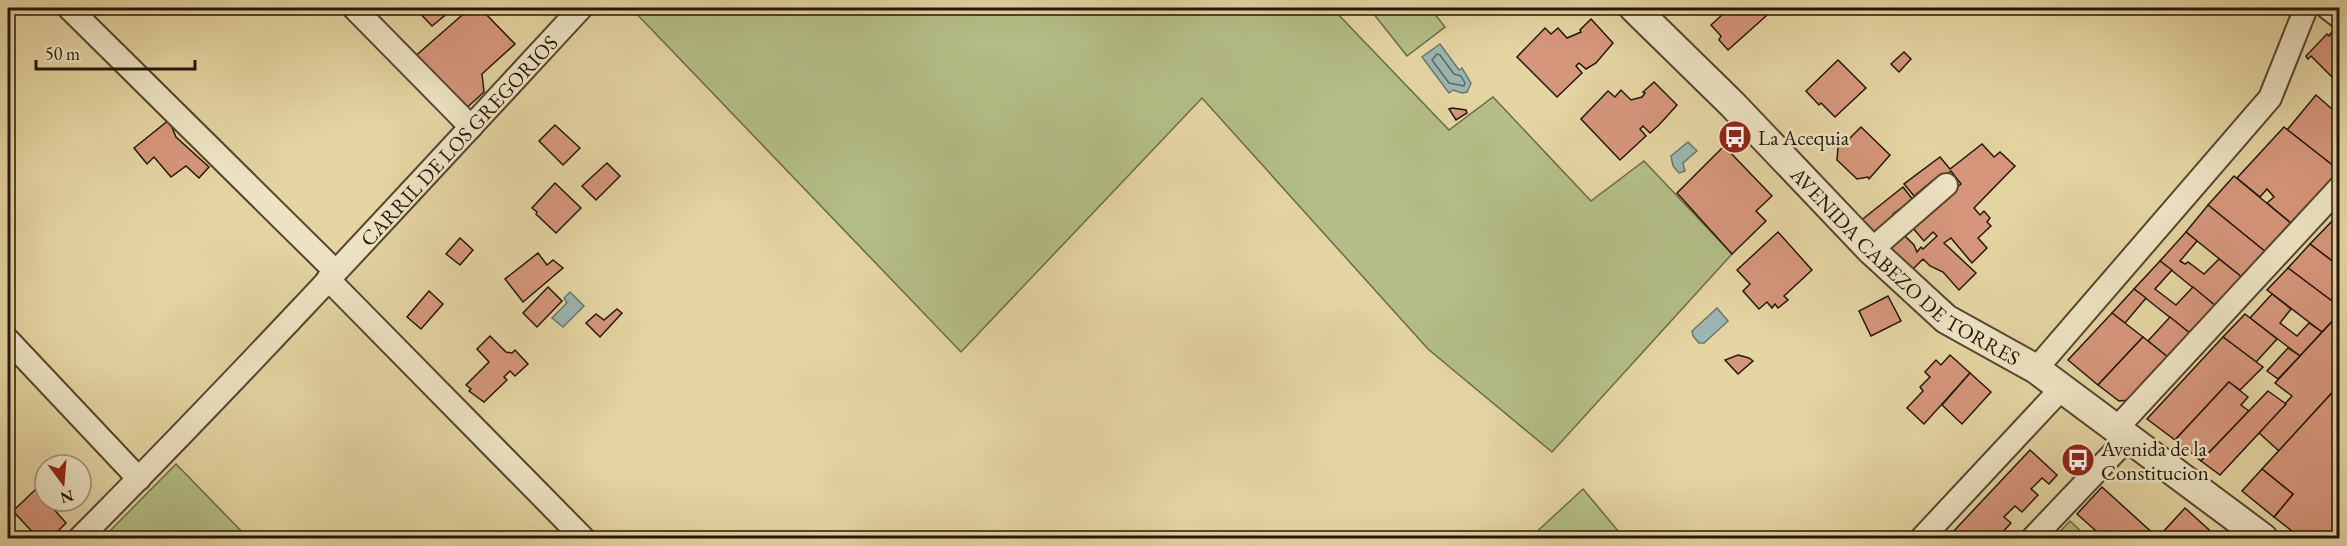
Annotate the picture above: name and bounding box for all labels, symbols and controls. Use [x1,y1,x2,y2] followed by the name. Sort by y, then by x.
[354,29,563,252] street label: CARRIL DE LOS GREGORIOS
[36,33,195,71] scale bar
[45,42,80,65] text: 50 m
[1717,119,1753,155] bus stop icon: La Acequia
[1758,124,1850,151] place label: La Acequia
[1784,160,2025,371] street label: AVENIDA CABEZO DE TORRES
[2100,435,2209,486] place label: Avenida de la Constitucion
[2060,442,2096,478] bus stop icon: Avenida de la Constitucion
[33,453,93,513] north arrow
[58,485,76,509] text: N

